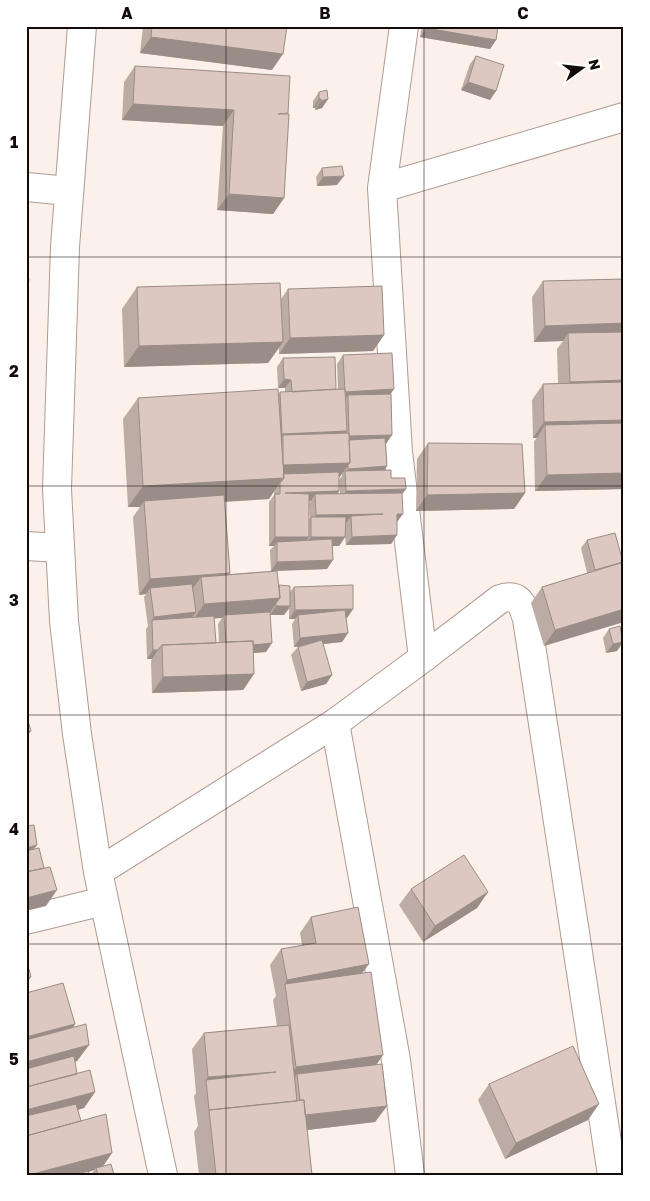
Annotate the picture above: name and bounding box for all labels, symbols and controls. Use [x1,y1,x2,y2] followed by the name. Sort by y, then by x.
[121,3,133,23] text: A
[319,3,331,23] text: B
[517,3,529,23] text: C
[558,42,608,92] north arrow
[585,57,605,72] text: N
[10,132,18,152] text: 1
[9,361,19,381] text: 2
[9,590,19,610] text: 3
[9,819,19,839] text: 4
[9,1049,19,1069] text: 5

